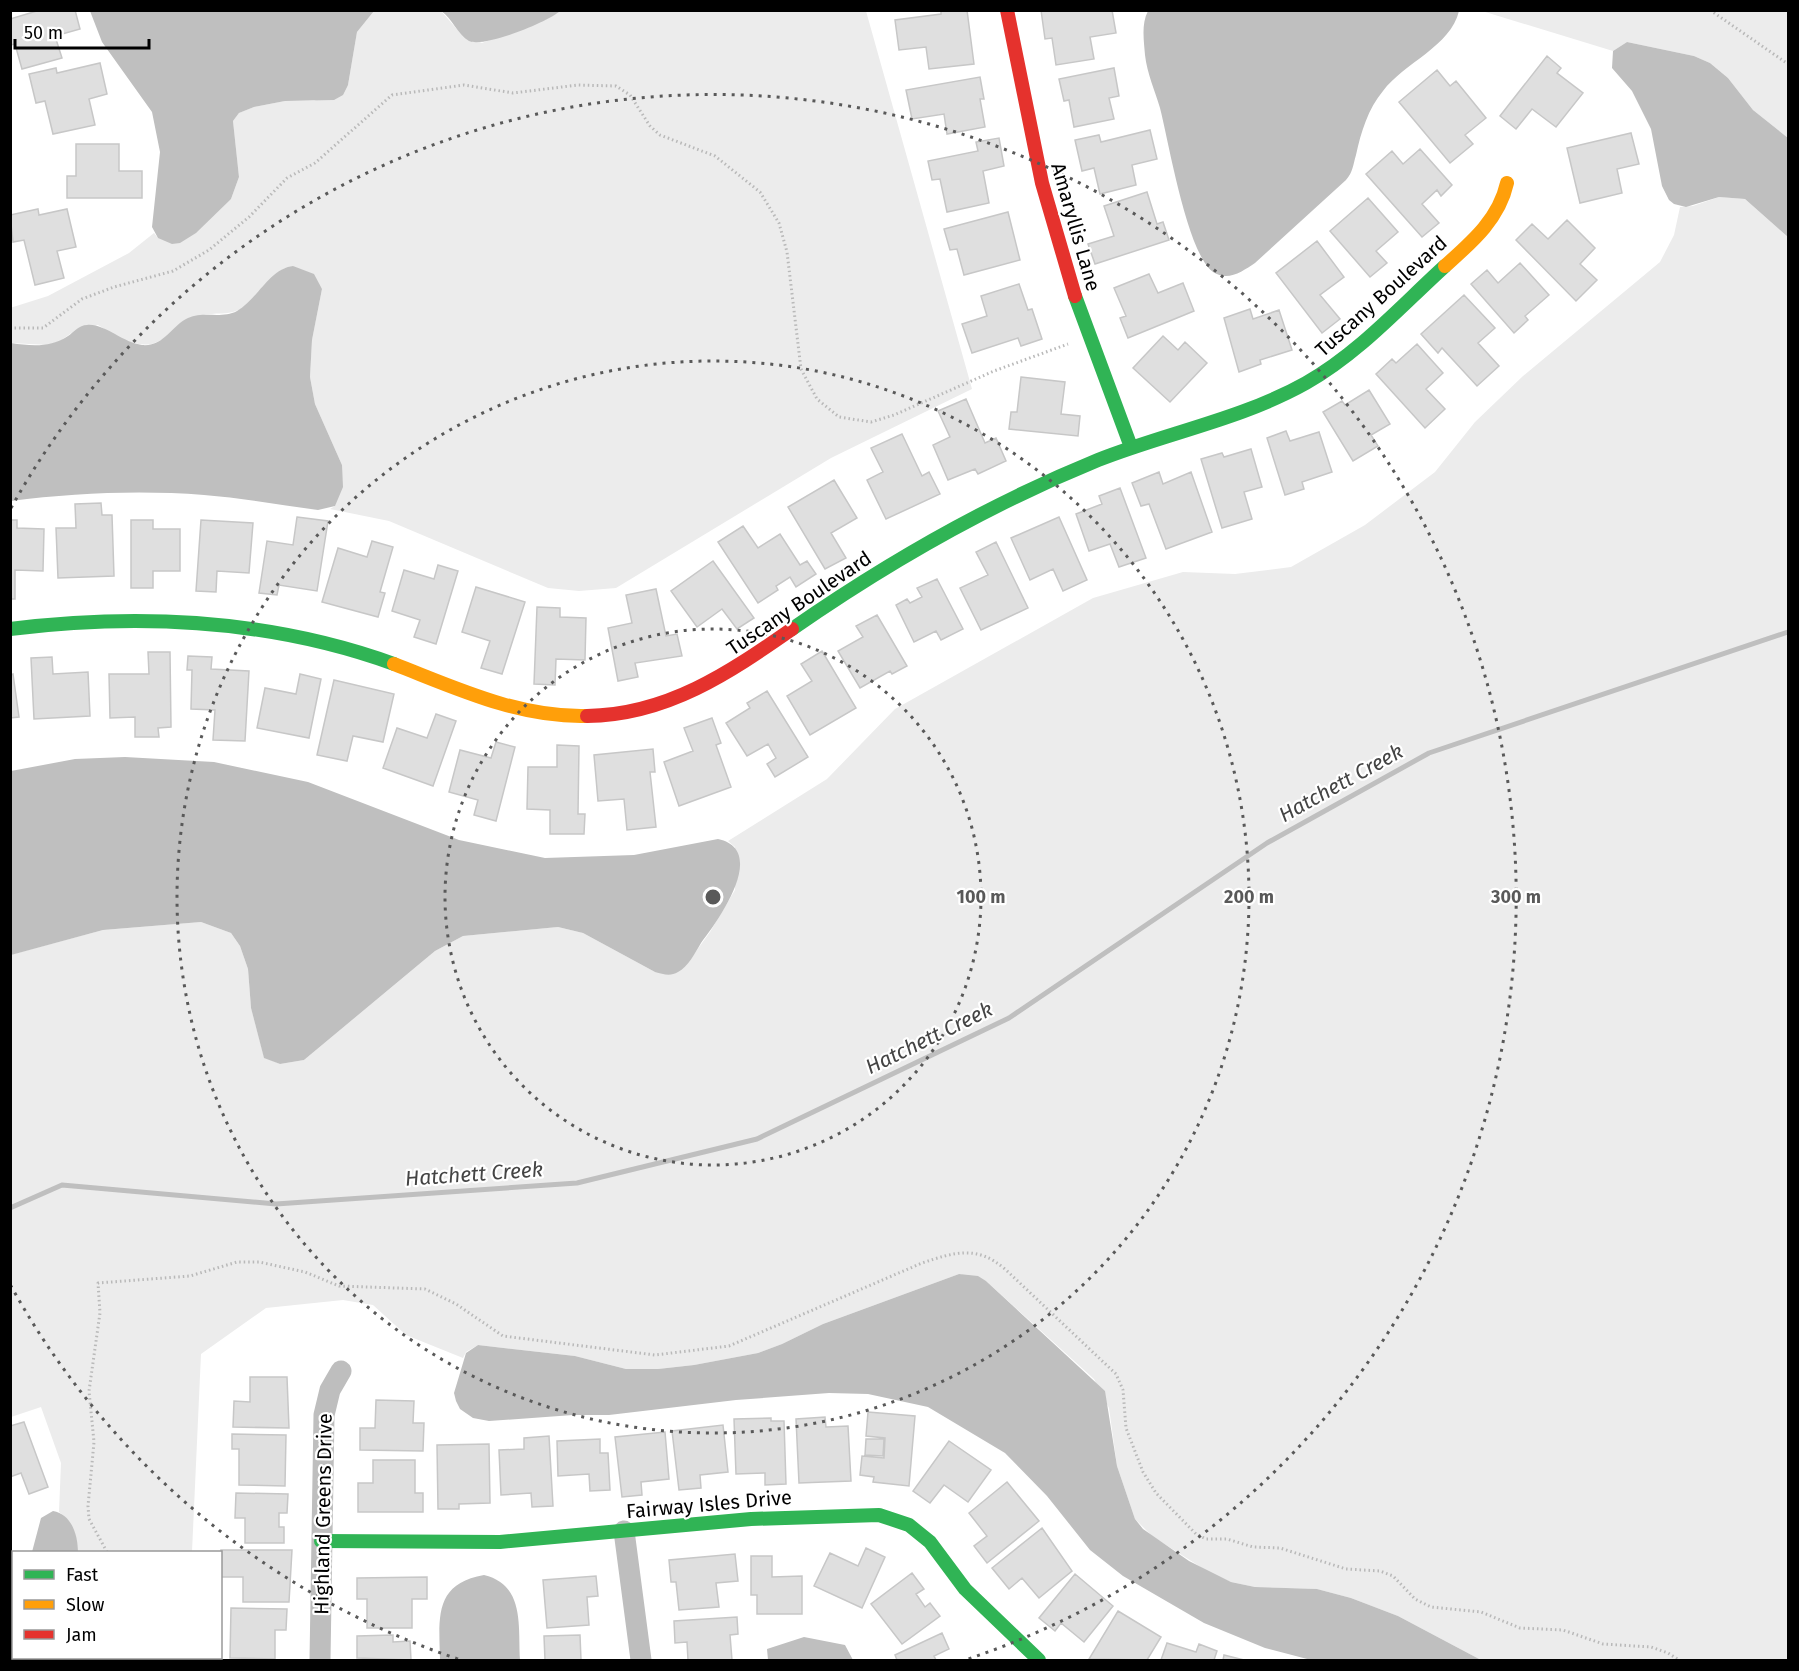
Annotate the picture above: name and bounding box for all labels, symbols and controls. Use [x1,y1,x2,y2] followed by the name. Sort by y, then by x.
[15,12,148,50] scale bar
[24,22,63,44] text: 50 m
[1046,160,1106,294] street label: Amaryllis Lane
[1310,231,1452,361] street label: Tuscany Boulevard
[722,546,876,660] street label: Tuscany Boulevard
[1274,738,1408,828] water label: Hatchett Creek
[957,886,1005,908] text: 100 m
[1224,886,1274,908] text: 200 m
[1490,886,1541,908] text: 300 m
[703,887,723,907] centre of rings
[861,996,997,1080] water label: Hatchett Creek
[404,1156,544,1192] water label: Hatchett Creek
[309,1413,337,1615] street label: Highland Greens Drive
[625,1485,793,1523] street label: Fairway Isles Drive
[12,1551,222,1659] legend
[66,1564,99,1586] text: Fast
[66,1594,105,1616] text: Slow
[66,1624,97,1646] text: Jam

